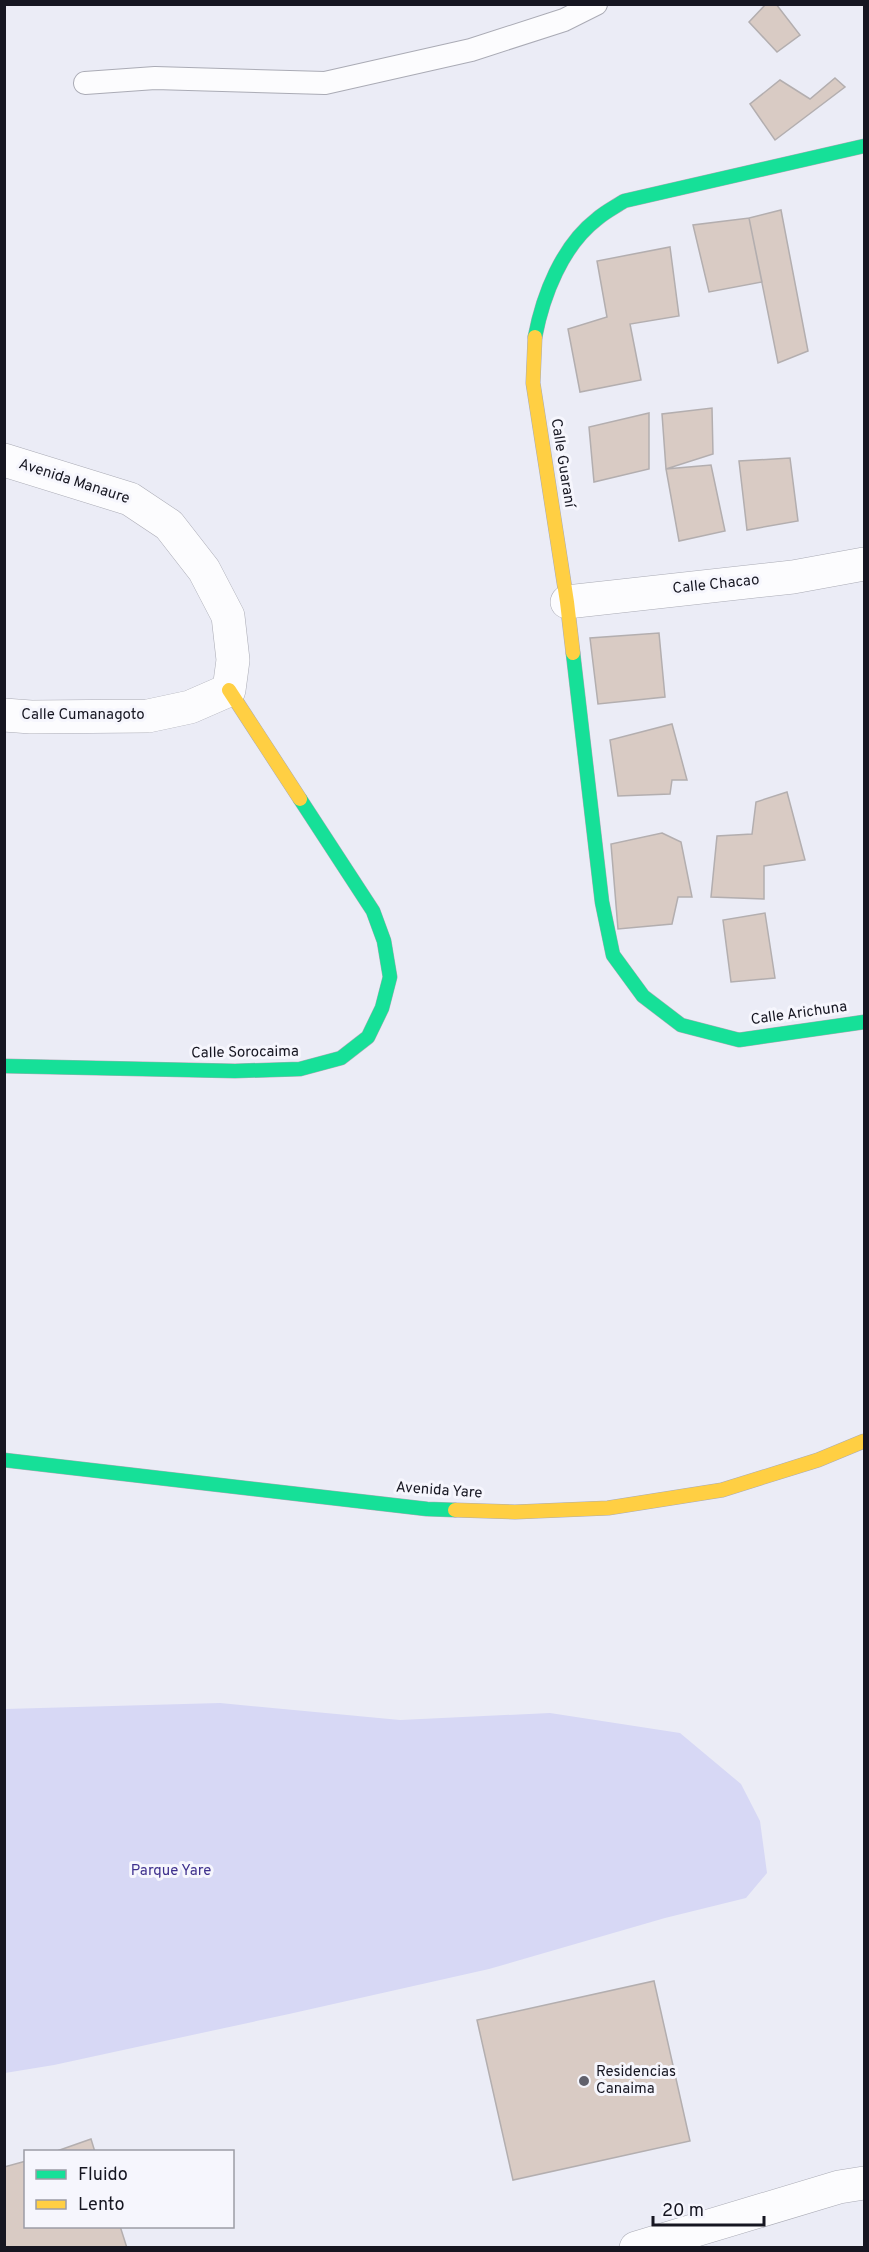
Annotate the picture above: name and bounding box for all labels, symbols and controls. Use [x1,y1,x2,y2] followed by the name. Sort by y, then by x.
[546,417,579,510] street label: Calle Guaraní
[16,455,132,509] street label: Avenida Manaure
[672,571,760,599] street label: Calle Chacao
[21,706,145,725] street label: Calle Cumanagoto
[750,998,848,1030] street label: Calle Arichuna
[191,1043,299,1063] street label: Calle Sorocaima
[395,1478,483,1504] street label: Avenida Yare
[131,1862,211,1881] park label: Parque Yare
[596,2063,676,2099] place label: Residencias Canaima
[577,2074,591,2088] marker: Residencias Canaima
[24,2150,234,2228] legend
[78,2164,128,2187] text: Fluido
[653,2189,764,2227] scale bar
[78,2194,124,2217] text: Lento
[662,2200,704,2223] text: 20 m

